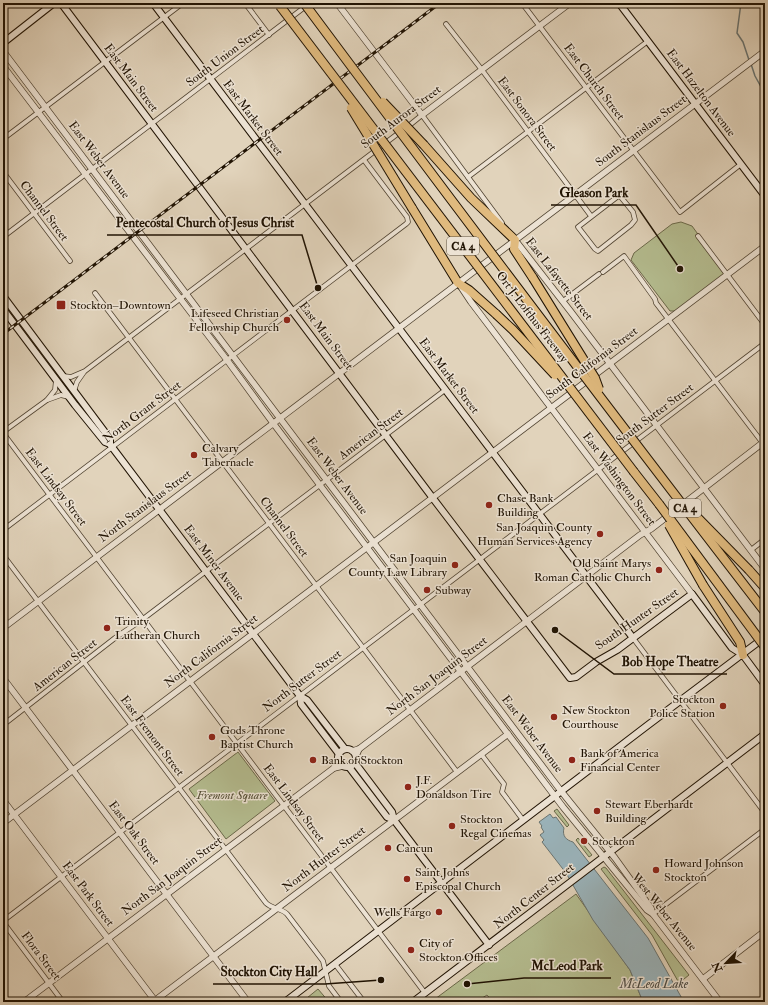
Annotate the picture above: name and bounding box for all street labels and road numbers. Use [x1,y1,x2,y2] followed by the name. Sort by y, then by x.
[183,22,267,90] street label: South Union Street
[101,41,162,115] street label: East Main Street
[560,41,628,123] street label: East Church Street
[663,46,739,140] street label: East Hazelton Avenue
[494,74,560,154] street label: East Sonora Street
[220,77,286,159] street label: East Market Street
[358,82,444,152] street label: South Aurora Street
[593,92,690,170] street label: South Stanislaus Street
[65,118,133,202] street label: East Weber Avenue
[16,178,72,244] street label: Channel Street
[522,235,596,323] street label: East Lafayette Street
[447,237,479,255] road number: CA 4
[493,268,572,366] street label: Ort J. Lofthus Freeway
[296,299,357,373] street label: East Main Street
[543,324,641,402] street label: South California Street
[416,335,482,417] street label: East Market Street
[100,378,184,446] street label: North Grant Street
[613,380,697,448] street label: South Sutter Street
[335,405,406,464] street label: American Street
[579,429,659,529] street label: East Washington Street
[303,434,371,518] street label: East Weber Avenue
[22,445,90,529] street label: East Lindsay Street
[96,466,194,546] street label: North Stanislaus Street
[256,494,312,560] street label: Channel Street
[669,499,701,517] road number: CA 4
[180,522,248,604] street label: East Miner Avenue
[592,585,682,653] street label: South Hunter Street
[161,611,261,691] street label: North California Street
[384,633,490,719] street label: North San Joaquin Street
[29,635,100,695] street label: American Street
[260,646,345,716] street label: North Sutter Street
[498,692,566,776] street label: East Weber Avenue
[117,693,187,779] street label: East Fremont Street
[260,761,328,845] street label: East Lindsay Street
[105,798,163,868] street label: East Oak Street
[279,823,369,895] street label: North Hunter Street
[119,833,225,919] street label: North San Joaquin Street
[59,859,117,930] street label: East Park Street
[491,860,577,932] street label: North Center Street
[628,869,700,954] street label: West Weber Avenue
[18,929,64,983] street label: Flora Street

